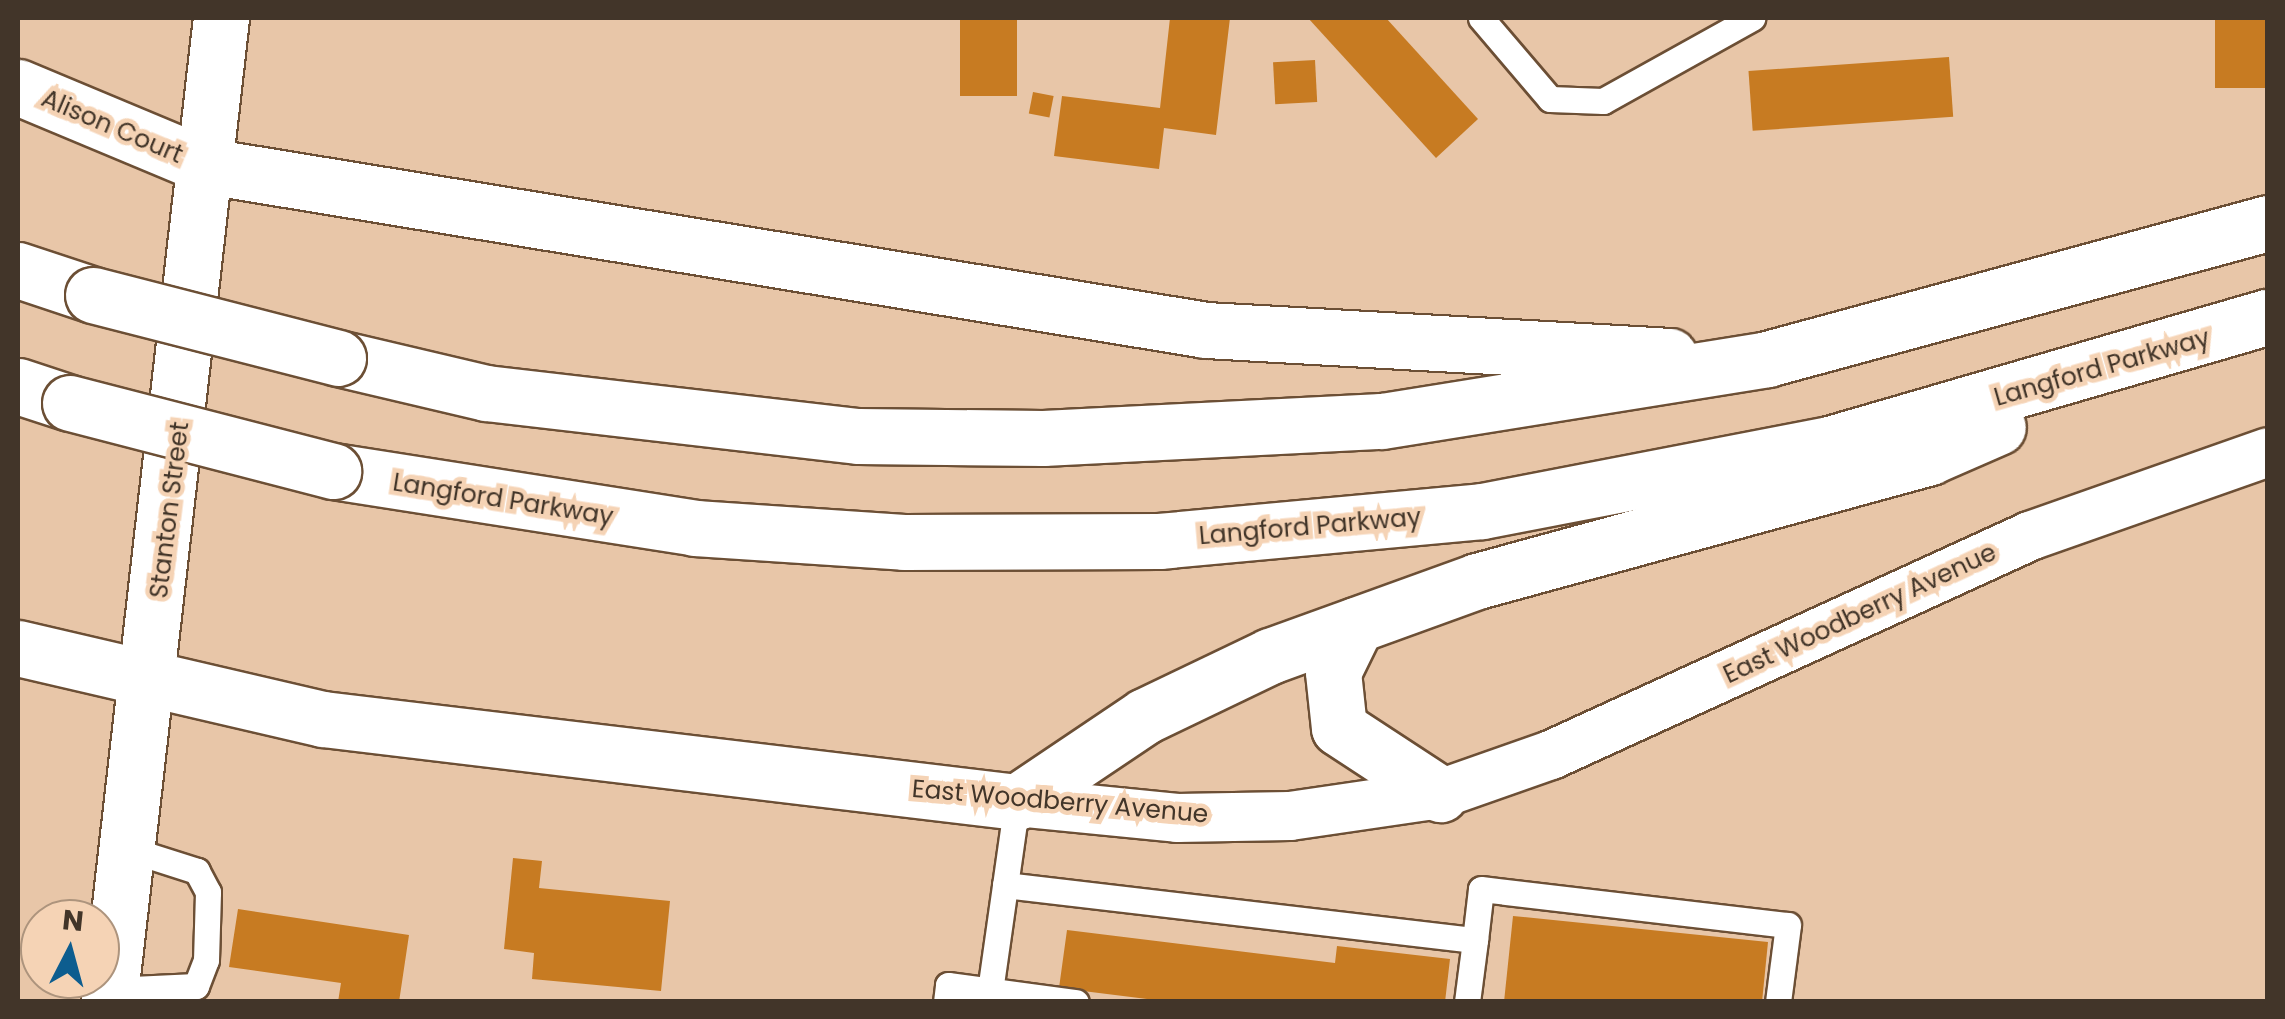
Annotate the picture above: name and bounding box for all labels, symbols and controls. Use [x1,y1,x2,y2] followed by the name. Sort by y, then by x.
[37,84,187,170] street label: Alison Court
[1991,323,2213,413] street label: Langford Parkway
[144,420,196,600] street label: Stanton Street
[391,468,615,532] street label: Langford Parkway
[1198,502,1422,552] street label: Langford Parkway
[1719,538,2001,690] street label: East Woodberry Avenue
[910,774,1210,830] street label: East Woodberry Avenue
[20,899,120,999] north arrow
[60,900,85,941] text: N

